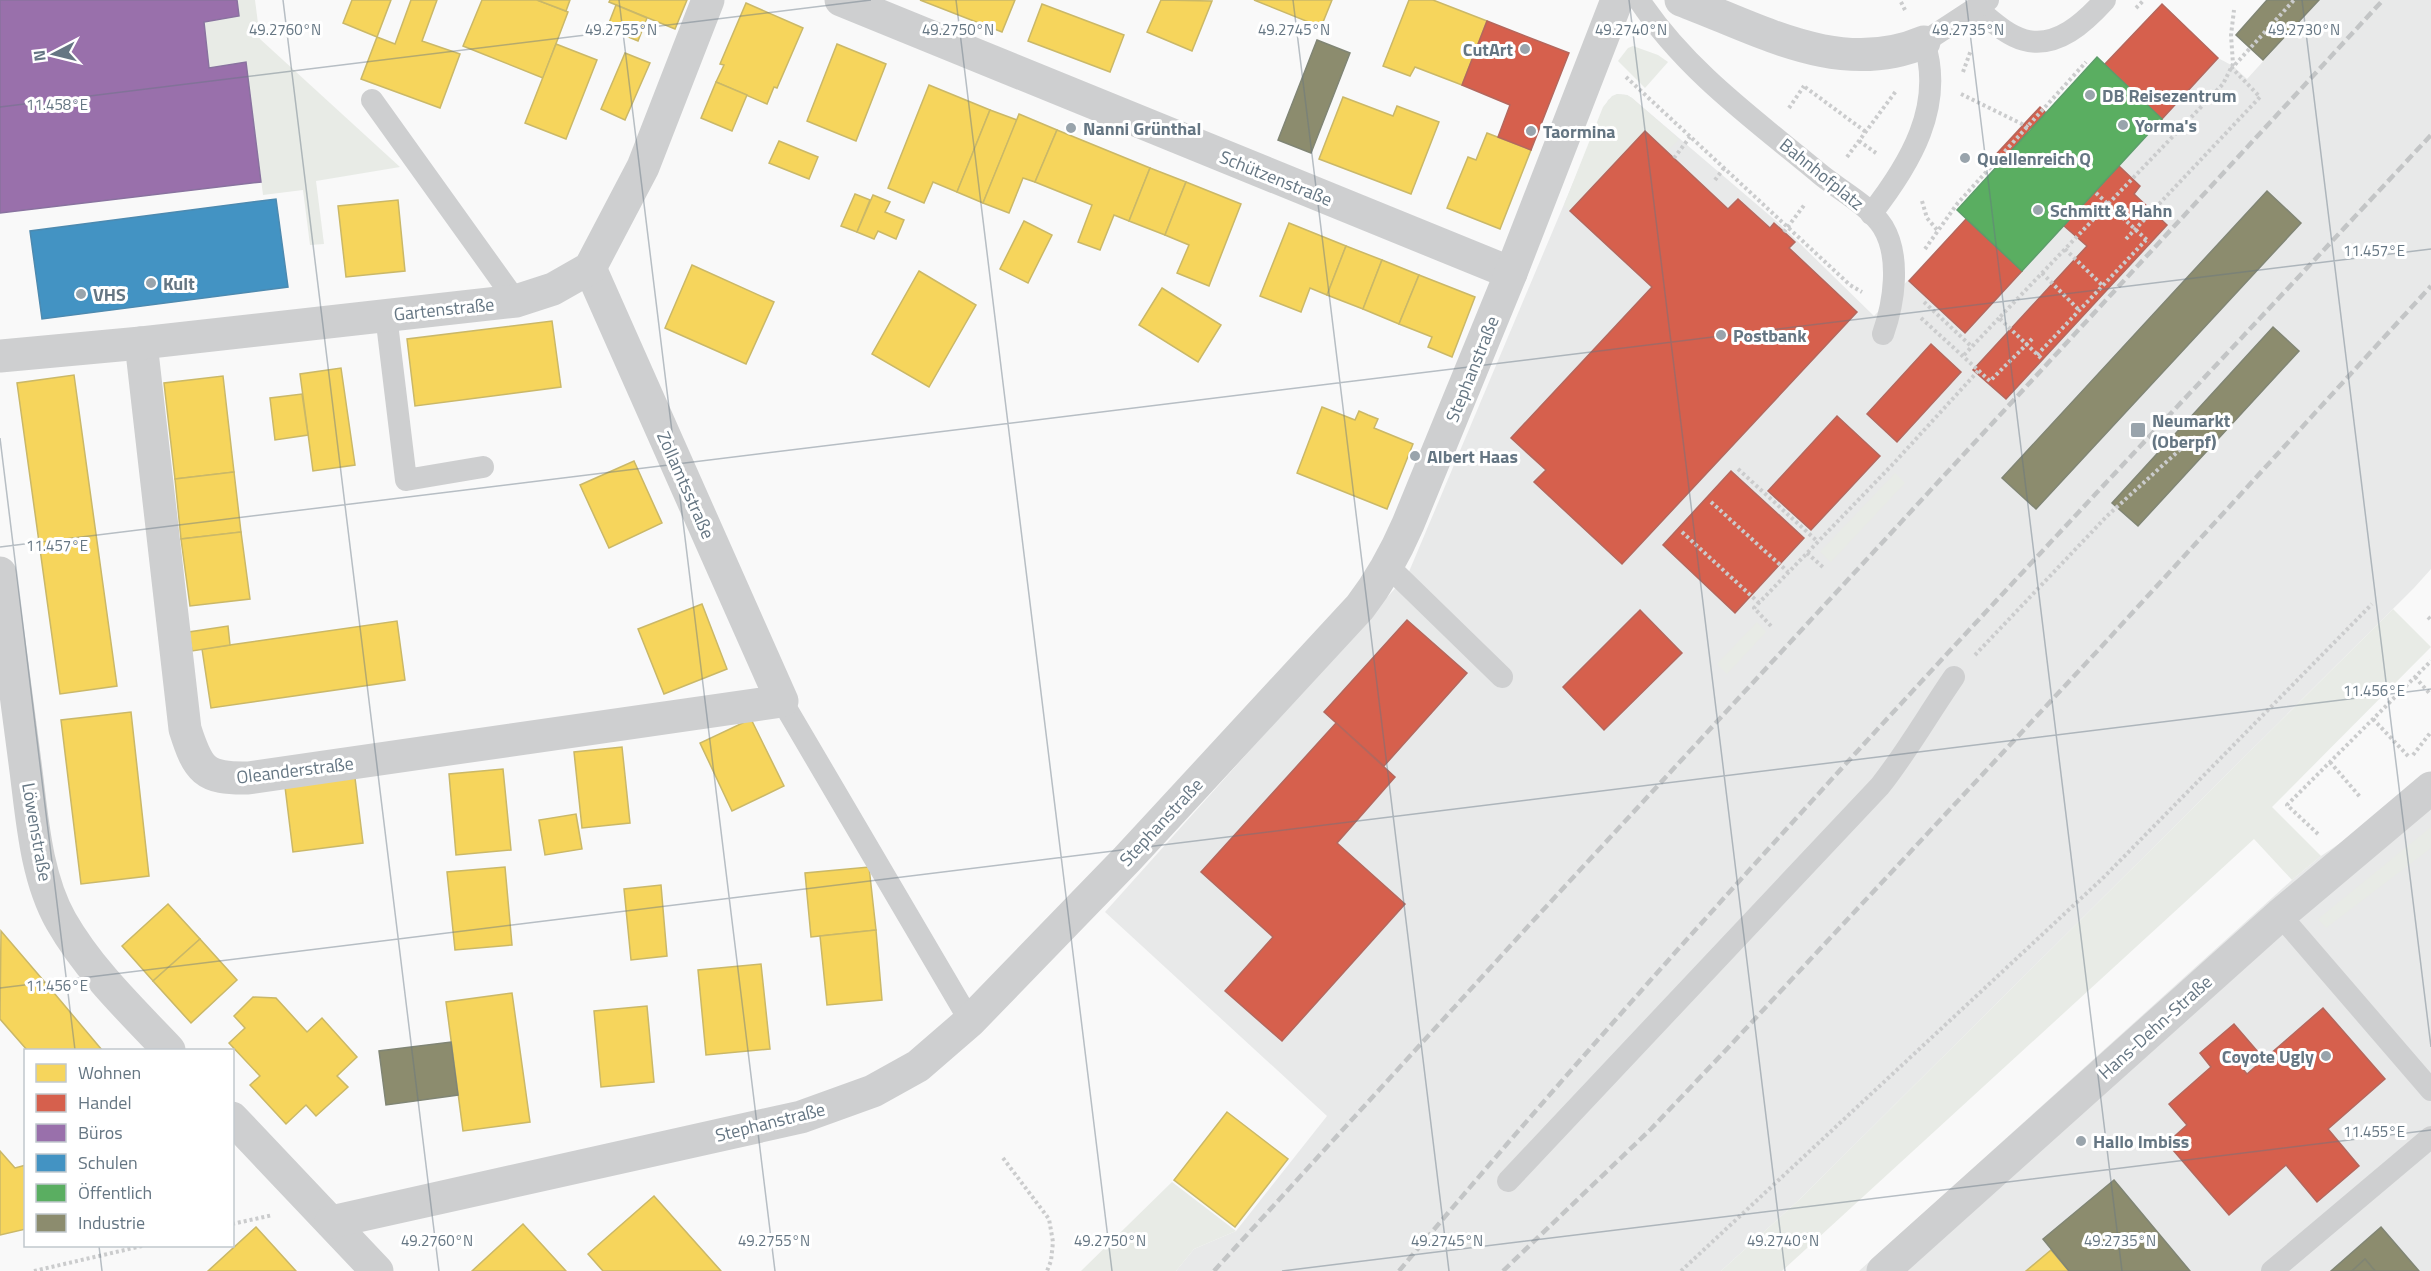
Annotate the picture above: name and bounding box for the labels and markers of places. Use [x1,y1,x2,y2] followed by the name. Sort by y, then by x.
[1463,36,1513,63] place label: CutArt
[1518,42,1532,56] marker: CutArt
[2102,82,2237,109] place label: DB Reisezentrum
[2083,88,2097,102] marker: DB Reisezentrum
[2135,112,2197,139] place label: Yorma's
[1083,115,1201,142] place label: Nanni Grünthal
[1543,118,1616,145] place label: Taormina
[2116,118,2130,132] marker: Yorma's
[1064,121,1078,135] marker: Nanni Grünthal
[1524,124,1538,138] marker: Taormina
[1977,145,2091,172] place label: Quellenreich Q
[1958,151,1972,165] marker: Quellenreich Q
[2050,197,2172,224] place label: Schmitt & Hahn
[2031,203,2045,217] marker: Schmitt & Hahn
[163,270,195,297] place label: Kult
[144,276,158,290] marker: Kult
[93,281,126,308] place label: VHS
[74,287,88,301] marker: VHS
[1733,322,1807,349] place label: Postbank
[1714,328,1728,342] marker: Postbank
[2152,407,2231,455] place label: Neumarkt (Oberpf)
[2129,421,2147,439] marker: Neumarkt (Oberpf)
[1427,443,1518,470] place label: Albert Haas
[1408,449,1422,463] marker: Albert Haas
[2222,1043,2314,1070] place label: Coyote Ugly
[2319,1049,2333,1063] marker: Coyote Ugly
[2093,1128,2189,1155] place label: Hallo Imbiss
[2074,1134,2088,1148] marker: Hallo Imbiss

